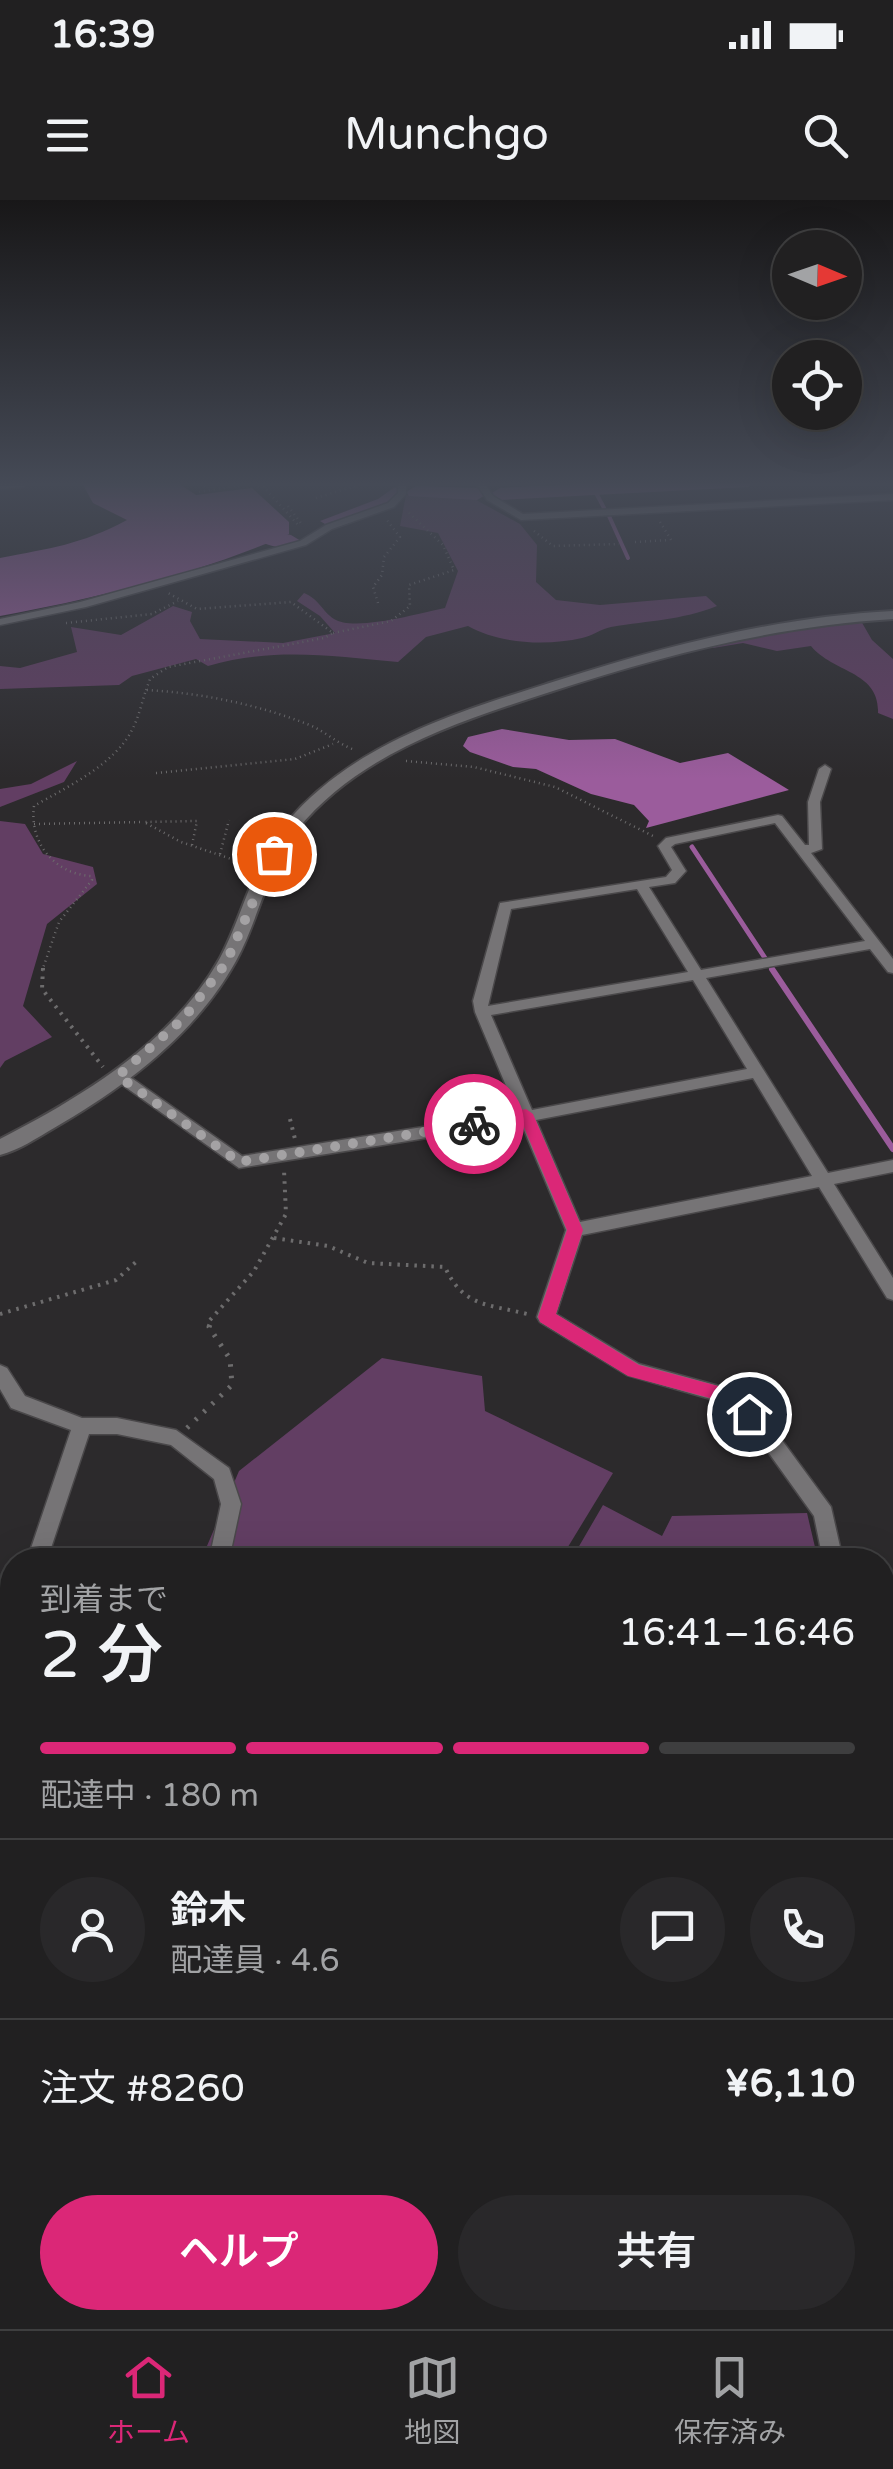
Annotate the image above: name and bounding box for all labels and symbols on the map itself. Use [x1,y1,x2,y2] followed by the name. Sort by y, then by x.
[772,230,862,320] north arrow
[232,812,317,897] pin
[424,1074,524,1174] courier
[707,1372,792,1457] pin

